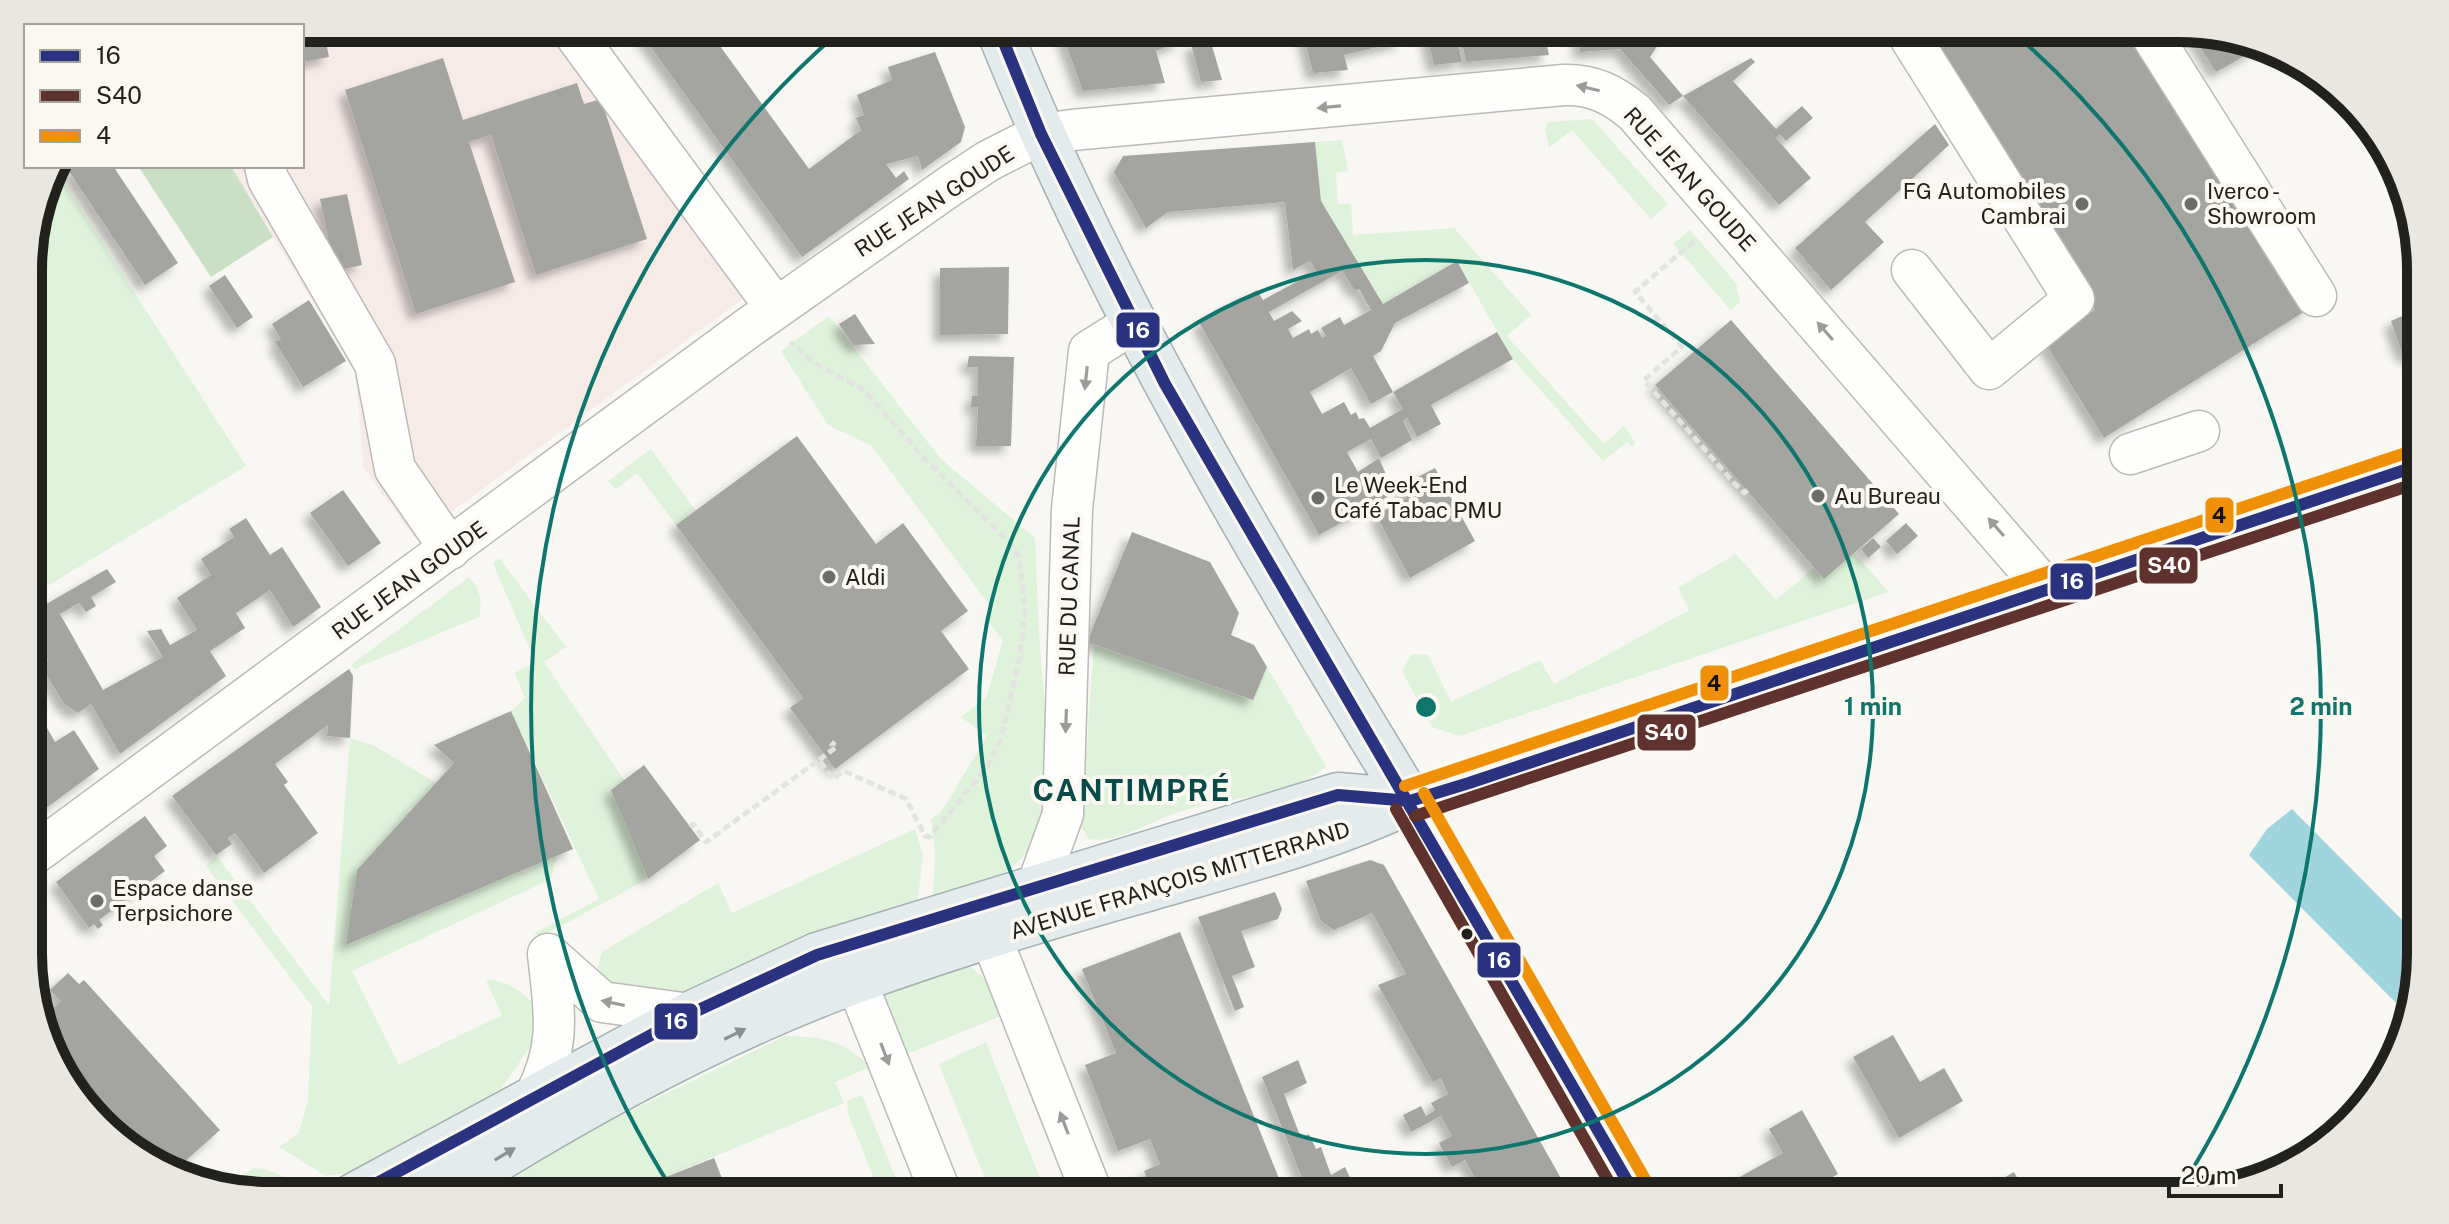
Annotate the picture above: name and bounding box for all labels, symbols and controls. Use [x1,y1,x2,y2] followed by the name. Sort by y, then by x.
[24,24,304,168] legend
[96,41,121,69] text: 16
[96,81,142,109] text: S40
[1575,81,1600,94] one-way arrow
[1316,101,1341,114] one-way arrow
[1619,102,1761,256] street label: RUE JEAN GOUDE
[96,121,111,149] text: 4
[849,140,1019,262] street label: RUE JEAN GOUDE
[1903,178,2066,229] place label: FG Automobiles Cambrai
[2207,178,2316,229] place label: Iverco - Showroom
[2073,195,2091,213] marker: FG Automobiles Cambrai
[2182,195,2200,213] marker: Iverco - Showroom
[1115,311,1161,349] line badge: 16
[1126,317,1150,343] text: 16
[1817,321,1834,341] one-way arrow
[1080,366,1093,391] one-way arrow
[1334,472,1502,523] place label: Le Week-End Café Tabac PMU
[1834,483,1941,509] place label: Au Bureau
[1809,487,1827,505] marker: Au Bureau
[1309,489,1327,507] marker: Le Week-End Café Tabac PMU
[2204,496,2235,534] line badge: 4
[2212,502,2226,528] text: 4
[327,515,491,645] street label: RUE JEAN GOUDE
[1053,515,1085,677] street label: RUE DU CANAL
[1988,518,2005,538] one-way arrow
[2138,546,2199,585] line badge: S40
[2147,552,2191,578] text: S40
[2049,562,2094,601] line badge: 16
[845,564,885,590] place label: Aldi
[820,568,838,586] marker: Aldi
[2060,568,2084,594] text: 16
[1699,664,1730,702] line badge: 4
[1707,670,1721,696] text: 4
[1844,692,1902,720] text: 1 min
[2290,692,2352,720] text: 2 min
[1412,693,1440,721] centre of rings
[1059,709,1072,734] one-way arrow
[1636,713,1697,752] line badge: S40
[1644,719,1688,745] text: S40
[1033,772,1231,808] district label: CANTIMPRÉ
[1007,816,1353,944] street label: AVENUE FRANÇOIS MITTERRAND
[113,875,253,926] place label: Espace danse Terpsichore
[88,892,106,910] marker: Espace danse Terpsichore
[1459,926,1475,942] unlabelled marker
[1476,941,1522,979] line badge: 16
[1487,947,1511,973] text: 16
[600,996,625,1009] one-way arrow
[653,1002,699,1041] line badge: 16
[664,1008,688,1034] text: 16
[723,1027,746,1041] one-way arrow
[878,1042,891,1066] one-way arrow
[1057,1111,1070,1135] one-way arrow
[494,1147,516,1161] one-way arrow
[2169,1148,2281,1198] scale bar
[2181,1161,2237,1189] text: 20 m

